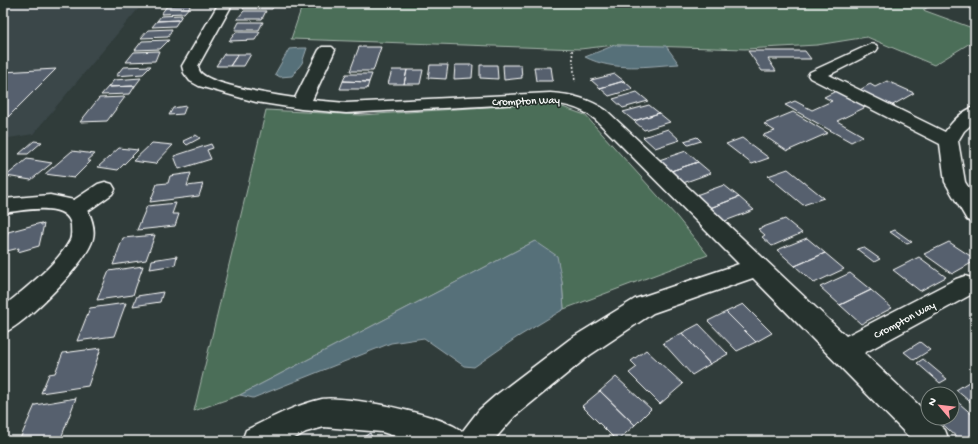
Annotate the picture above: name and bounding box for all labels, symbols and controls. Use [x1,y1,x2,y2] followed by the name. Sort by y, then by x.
[492,95,561,109] street label: Crompton Way
[872,299,938,342] street label: Crompton Way
[920,386,960,426] north arrow
[926,396,940,408] text: N

